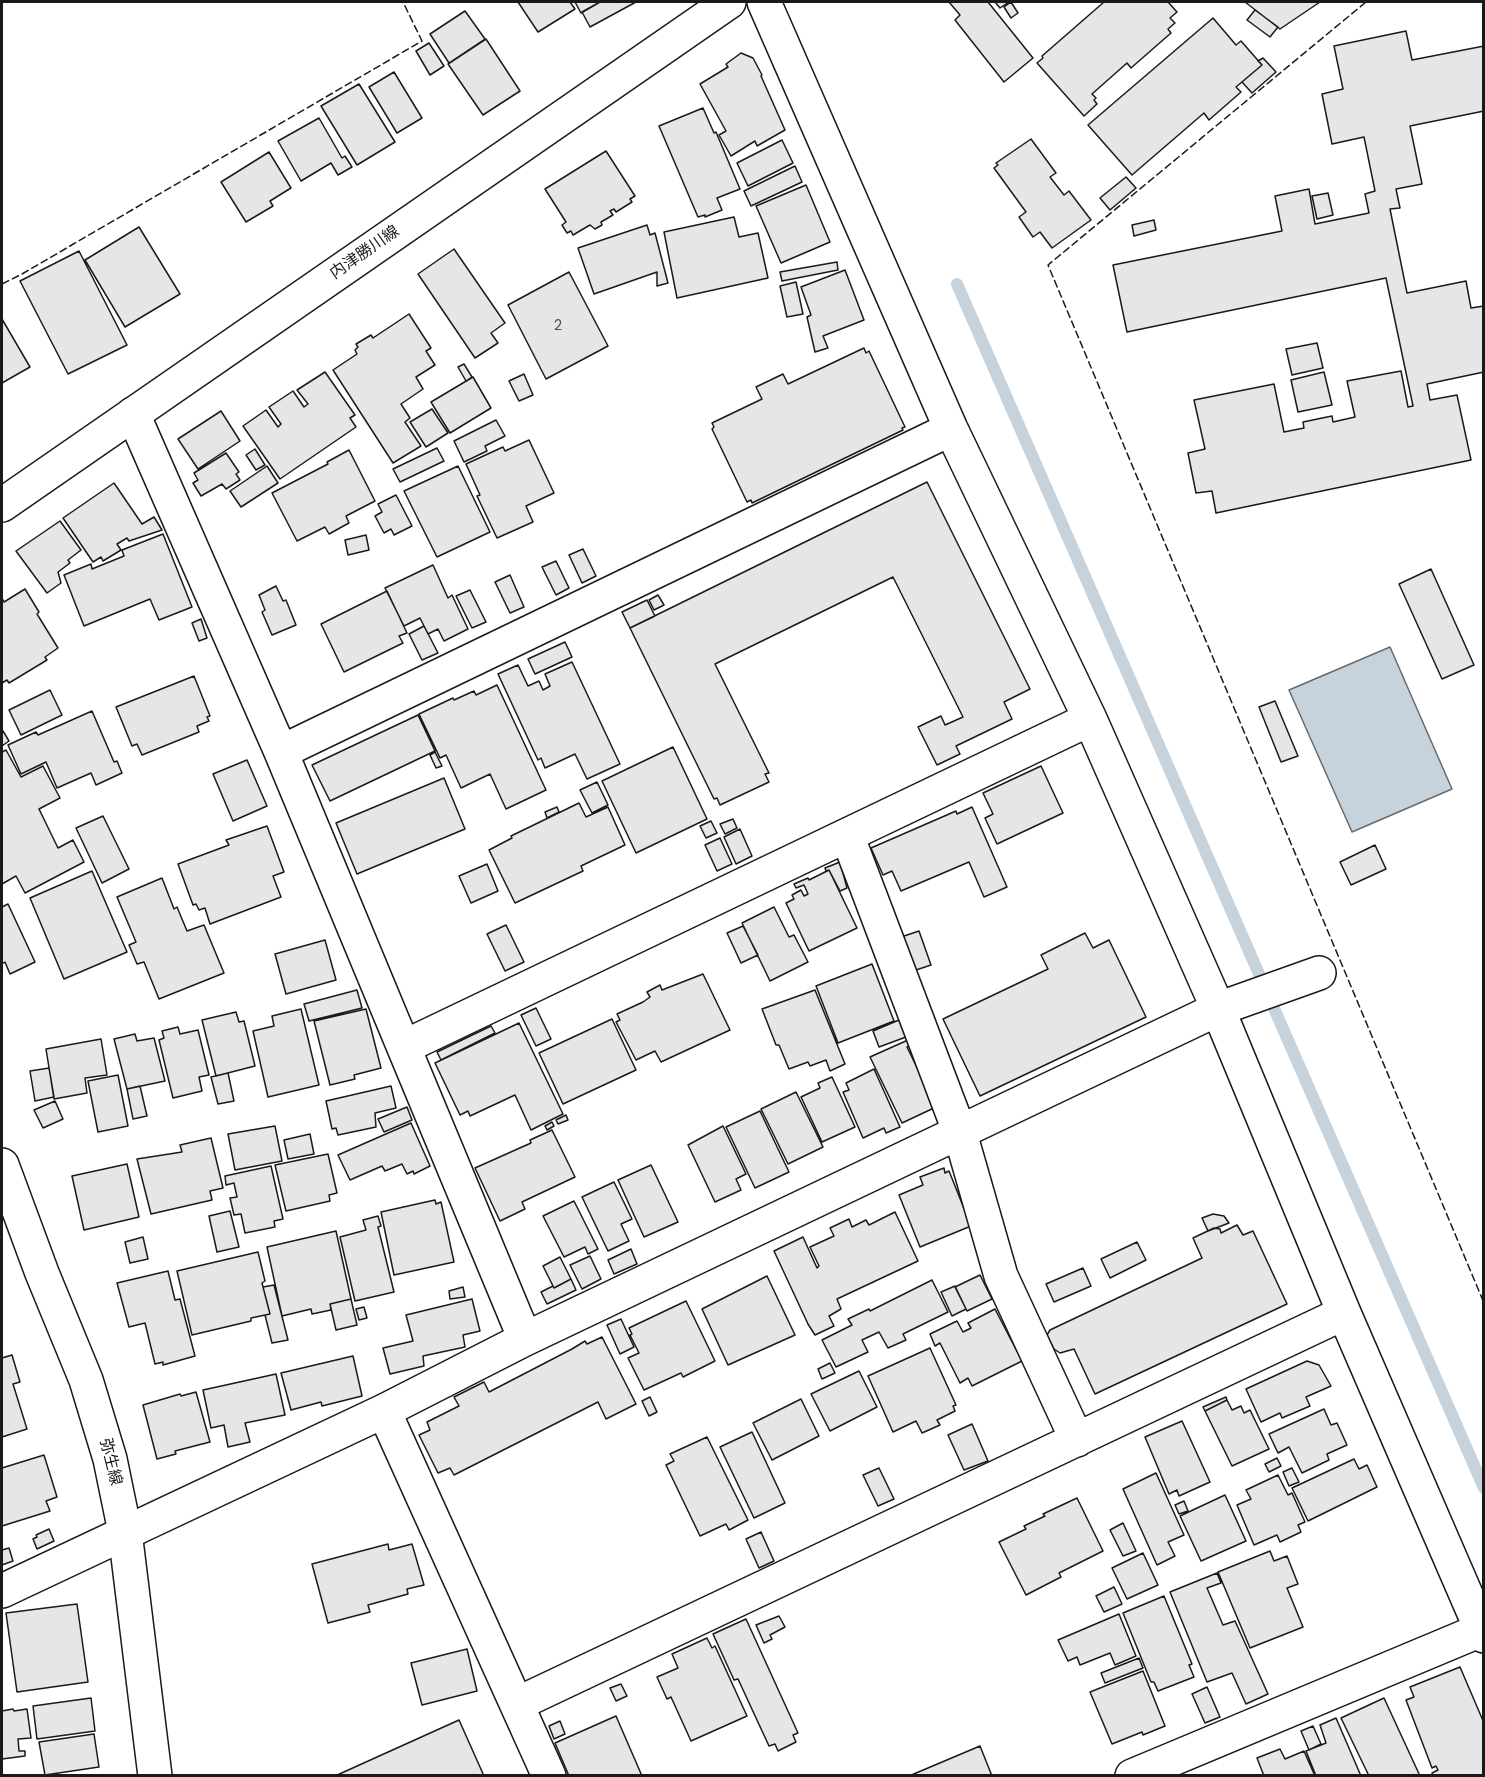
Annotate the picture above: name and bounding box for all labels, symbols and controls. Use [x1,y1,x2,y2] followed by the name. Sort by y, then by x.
[327,222,403,284] street label: 内津勝川線
[554,318,562,334] house number: 2
[95,1436,125,1488] street label: 弥生線

